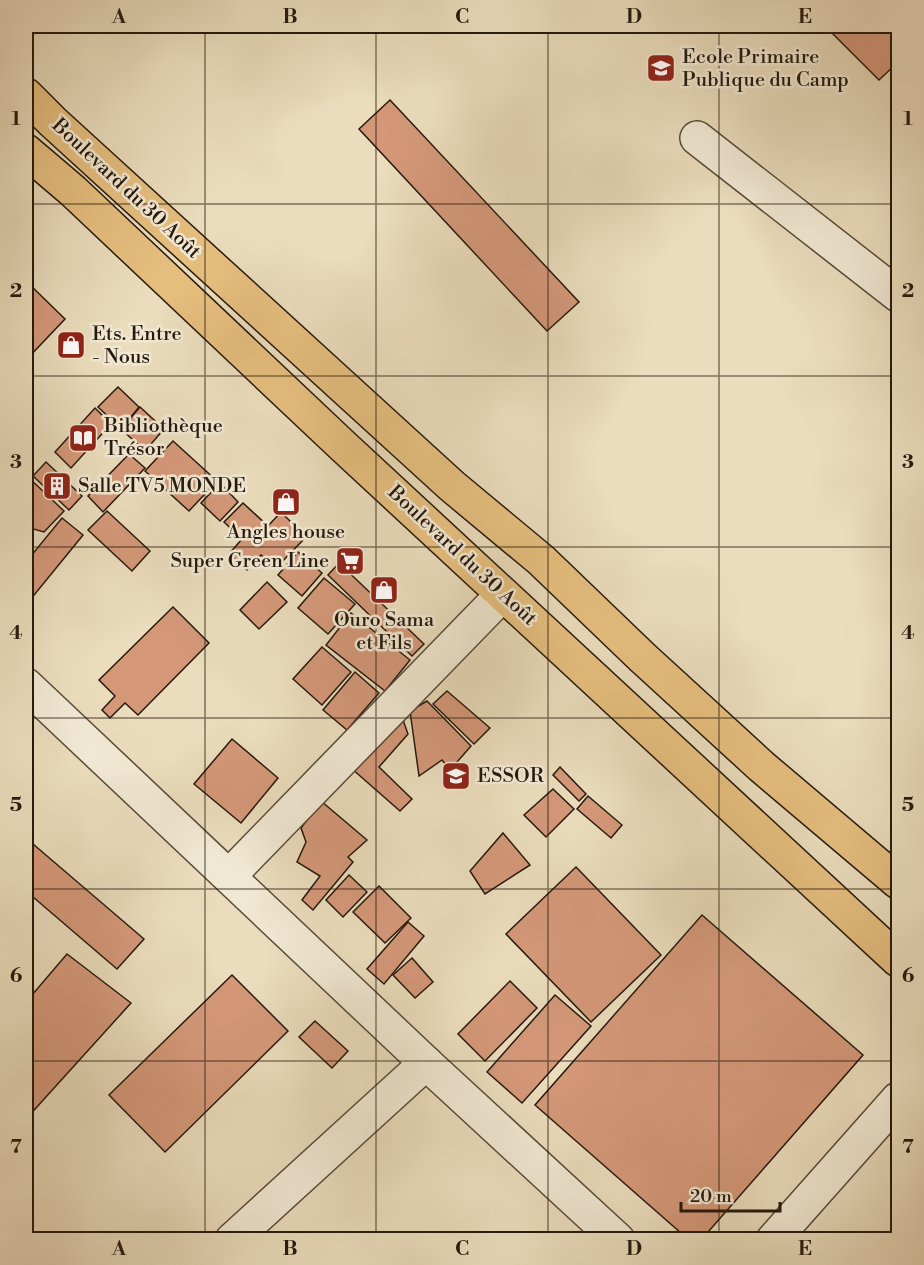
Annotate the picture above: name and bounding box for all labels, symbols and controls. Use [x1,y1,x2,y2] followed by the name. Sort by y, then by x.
[111,5,127,30] text: A
[282,5,298,30] text: B
[455,5,469,30] text: C
[626,5,642,30] text: D
[798,5,812,30] text: E
[682,45,849,93] place label: Ecole Primaire Publique du Camp
[645,52,677,84] school or university icon: Ecole Primaire Publique du Camp
[11,107,21,132] text: 1
[903,107,913,132] text: 1
[46,113,206,265] street label: Boulevard du 30 Août
[10,279,22,304] text: 2
[902,279,914,304] text: 2
[92,322,182,370] place label: Ets. Entre - Nous
[55,329,87,361] shop icon: Ets. Entre - Nous
[103,414,223,462] place label: Bibliothèque Trésor
[67,422,99,454] library icon: Bibliothèque Trésor
[10,450,22,475] text: 3
[902,450,914,475] text: 3
[41,470,73,502] building icon: Salle TV5 MONDE
[78,474,246,499] place label: Salle TV5 MONDE
[382,480,542,632] street label: Boulevard du 30 Août
[270,486,302,518] shop icon: Angles house
[226,520,345,545] place label: Angles house
[334,545,366,577] supermarket icon: Super Green Line
[170,549,329,574] place label: Super Green Line
[368,574,400,606] shop icon: Ouro Sama et Fils
[334,608,435,656] place label: Ouro Sama et Fils
[9,621,23,646] text: 4
[901,621,915,646] text: 4
[440,760,472,792] school or university icon: ESSOR
[477,764,545,789] place label: ESSOR
[10,793,22,818] text: 5
[902,793,914,818] text: 5
[10,964,23,989] text: 6
[902,964,915,989] text: 6
[10,1135,22,1160] text: 7
[902,1135,914,1160] text: 7
[681,1175,780,1213] scale bar
[690,1185,732,1208] text: 20 m
[111,1237,127,1262] text: A
[282,1237,298,1262] text: B
[455,1237,469,1262] text: C
[626,1237,642,1262] text: D
[798,1237,812,1262] text: E

